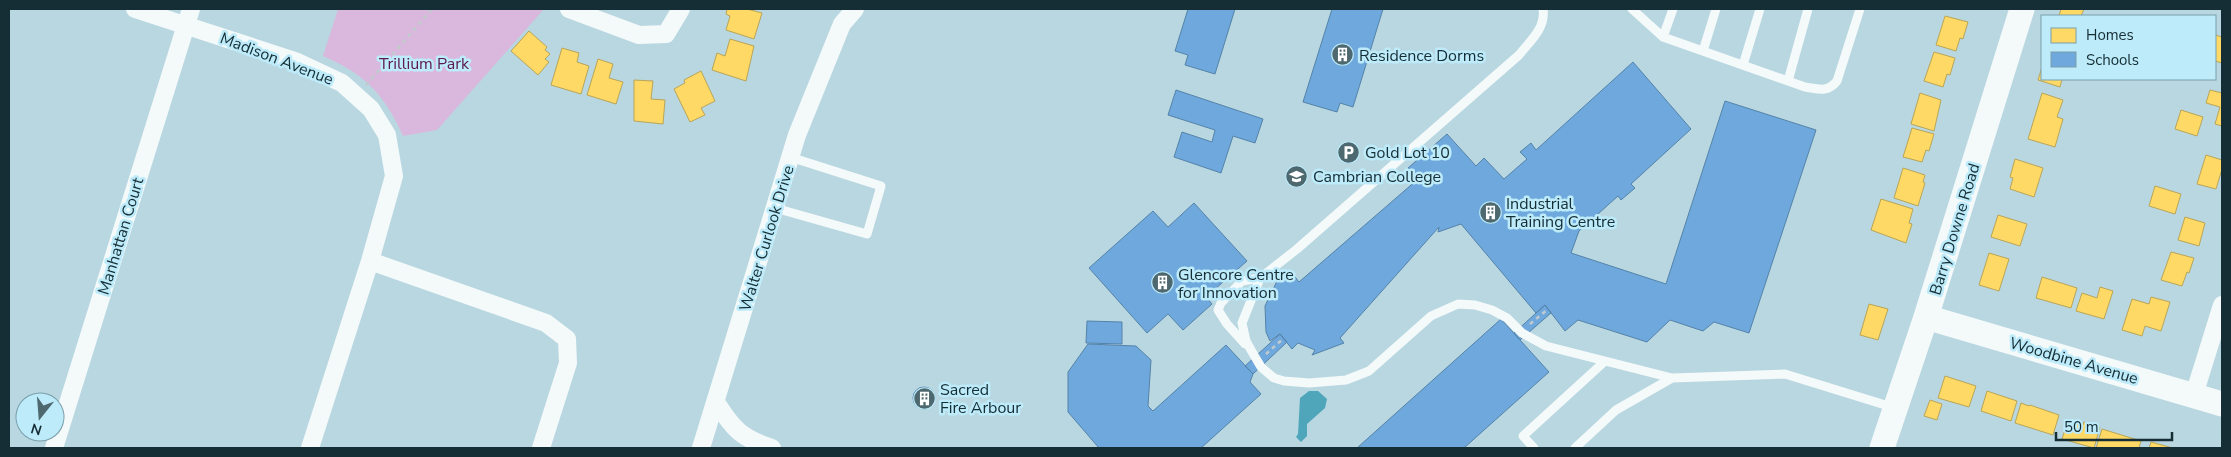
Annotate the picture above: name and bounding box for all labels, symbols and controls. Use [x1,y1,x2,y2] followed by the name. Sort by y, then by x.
[2041,15,2216,80] legend
[2086,25,2134,45] text: Homes
[217,27,336,91] street label: Madison Avenue
[1331,43,1355,67] building icon: Residence Dorms
[1359,45,1484,67] place label: Residence Dorms
[2086,50,2139,70] text: Schools
[379,53,470,75] park label: Trillium Park
[1337,140,1361,164] parking icon: Gold Lot 10
[1365,142,1450,164] place label: Gold Lot 10
[1924,161,1985,298] street label: Barry Downe Road
[734,163,800,314] street label: Walter Curlook Drive
[1285,164,1309,188] school or university icon: Cambrian College
[1313,166,1441,188] place label: Cambrian College
[93,175,149,298] street label: Manhattan Court
[1506,193,1615,233] place label: Industrial Training Centre
[1478,200,1502,224] building icon: Industrial Training Centre
[1178,264,1294,304] place label: Glencore Centre for Innovation
[1150,271,1174,295] building icon: Glencore Centre for Innovation
[2007,332,2141,390] street label: Woodbine Avenue
[940,379,1021,419] place label: Sacred Fire Arbour
[912,386,936,410] building icon: Sacred Fire Arbour
[15,392,65,442] north arrow
[2056,410,2172,442] scale bar
[2064,417,2099,437] text: 50 m
[29,418,44,440] text: N

